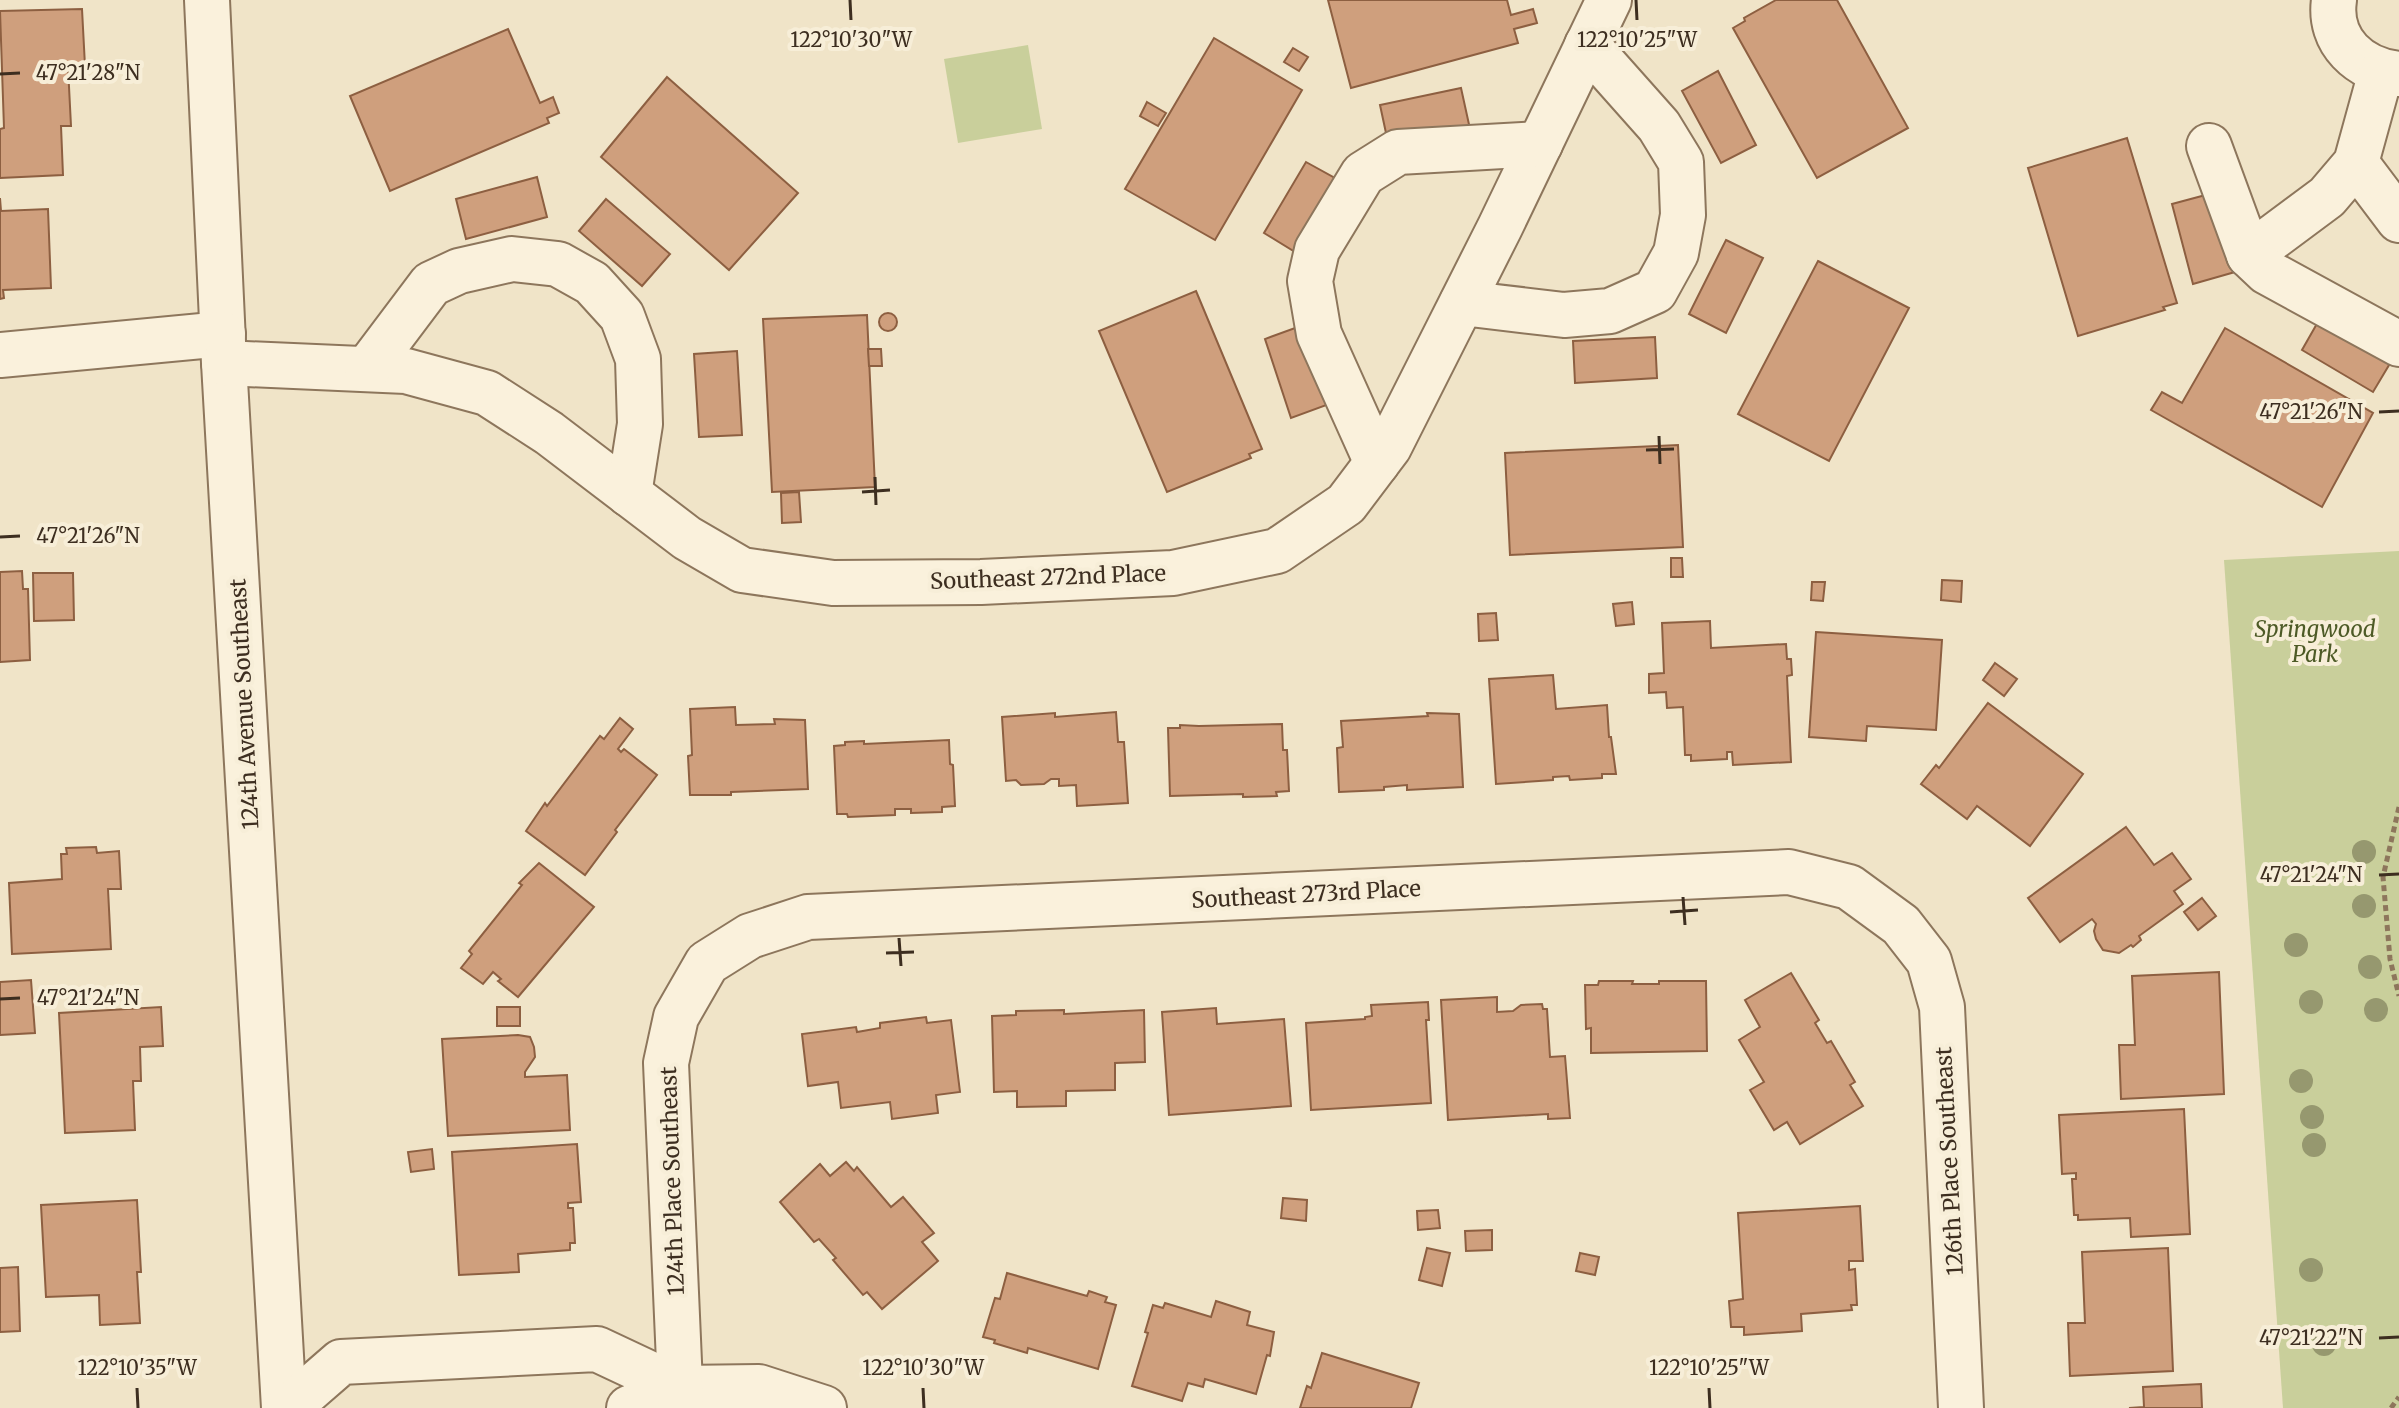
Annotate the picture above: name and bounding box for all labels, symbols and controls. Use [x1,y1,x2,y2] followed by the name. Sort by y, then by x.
[790,27,913,52] text: 122°10'30"W
[1577,27,1698,52] text: 122°10'25"W
[36,60,141,85] text: 47°21'28"N
[2259,399,2363,424] text: 47°21'26"N
[36,523,140,548] text: 47°21'26"N
[930,559,1166,595] street label: Southeast 272nd Place
[223,577,265,830] street label: 124th Avenue Southeast
[2254,615,2376,668] park label: Springwood Park
[2260,862,2363,887] text: 47°21'24"N
[1190,874,1422,914] street label: Southeast 273rd Place
[37,985,140,1010] text: 47°21'24"N
[1929,1045,1969,1276] street label: 126th Place Southeast
[654,1066,690,1296] street label: 124th Place Southeast
[2259,1325,2363,1350] text: 47°21'22"N
[77,1355,198,1380] text: 122°10'35"W
[862,1355,985,1380] text: 122°10'30"W
[1649,1355,1770,1380] text: 122°10'25"W

